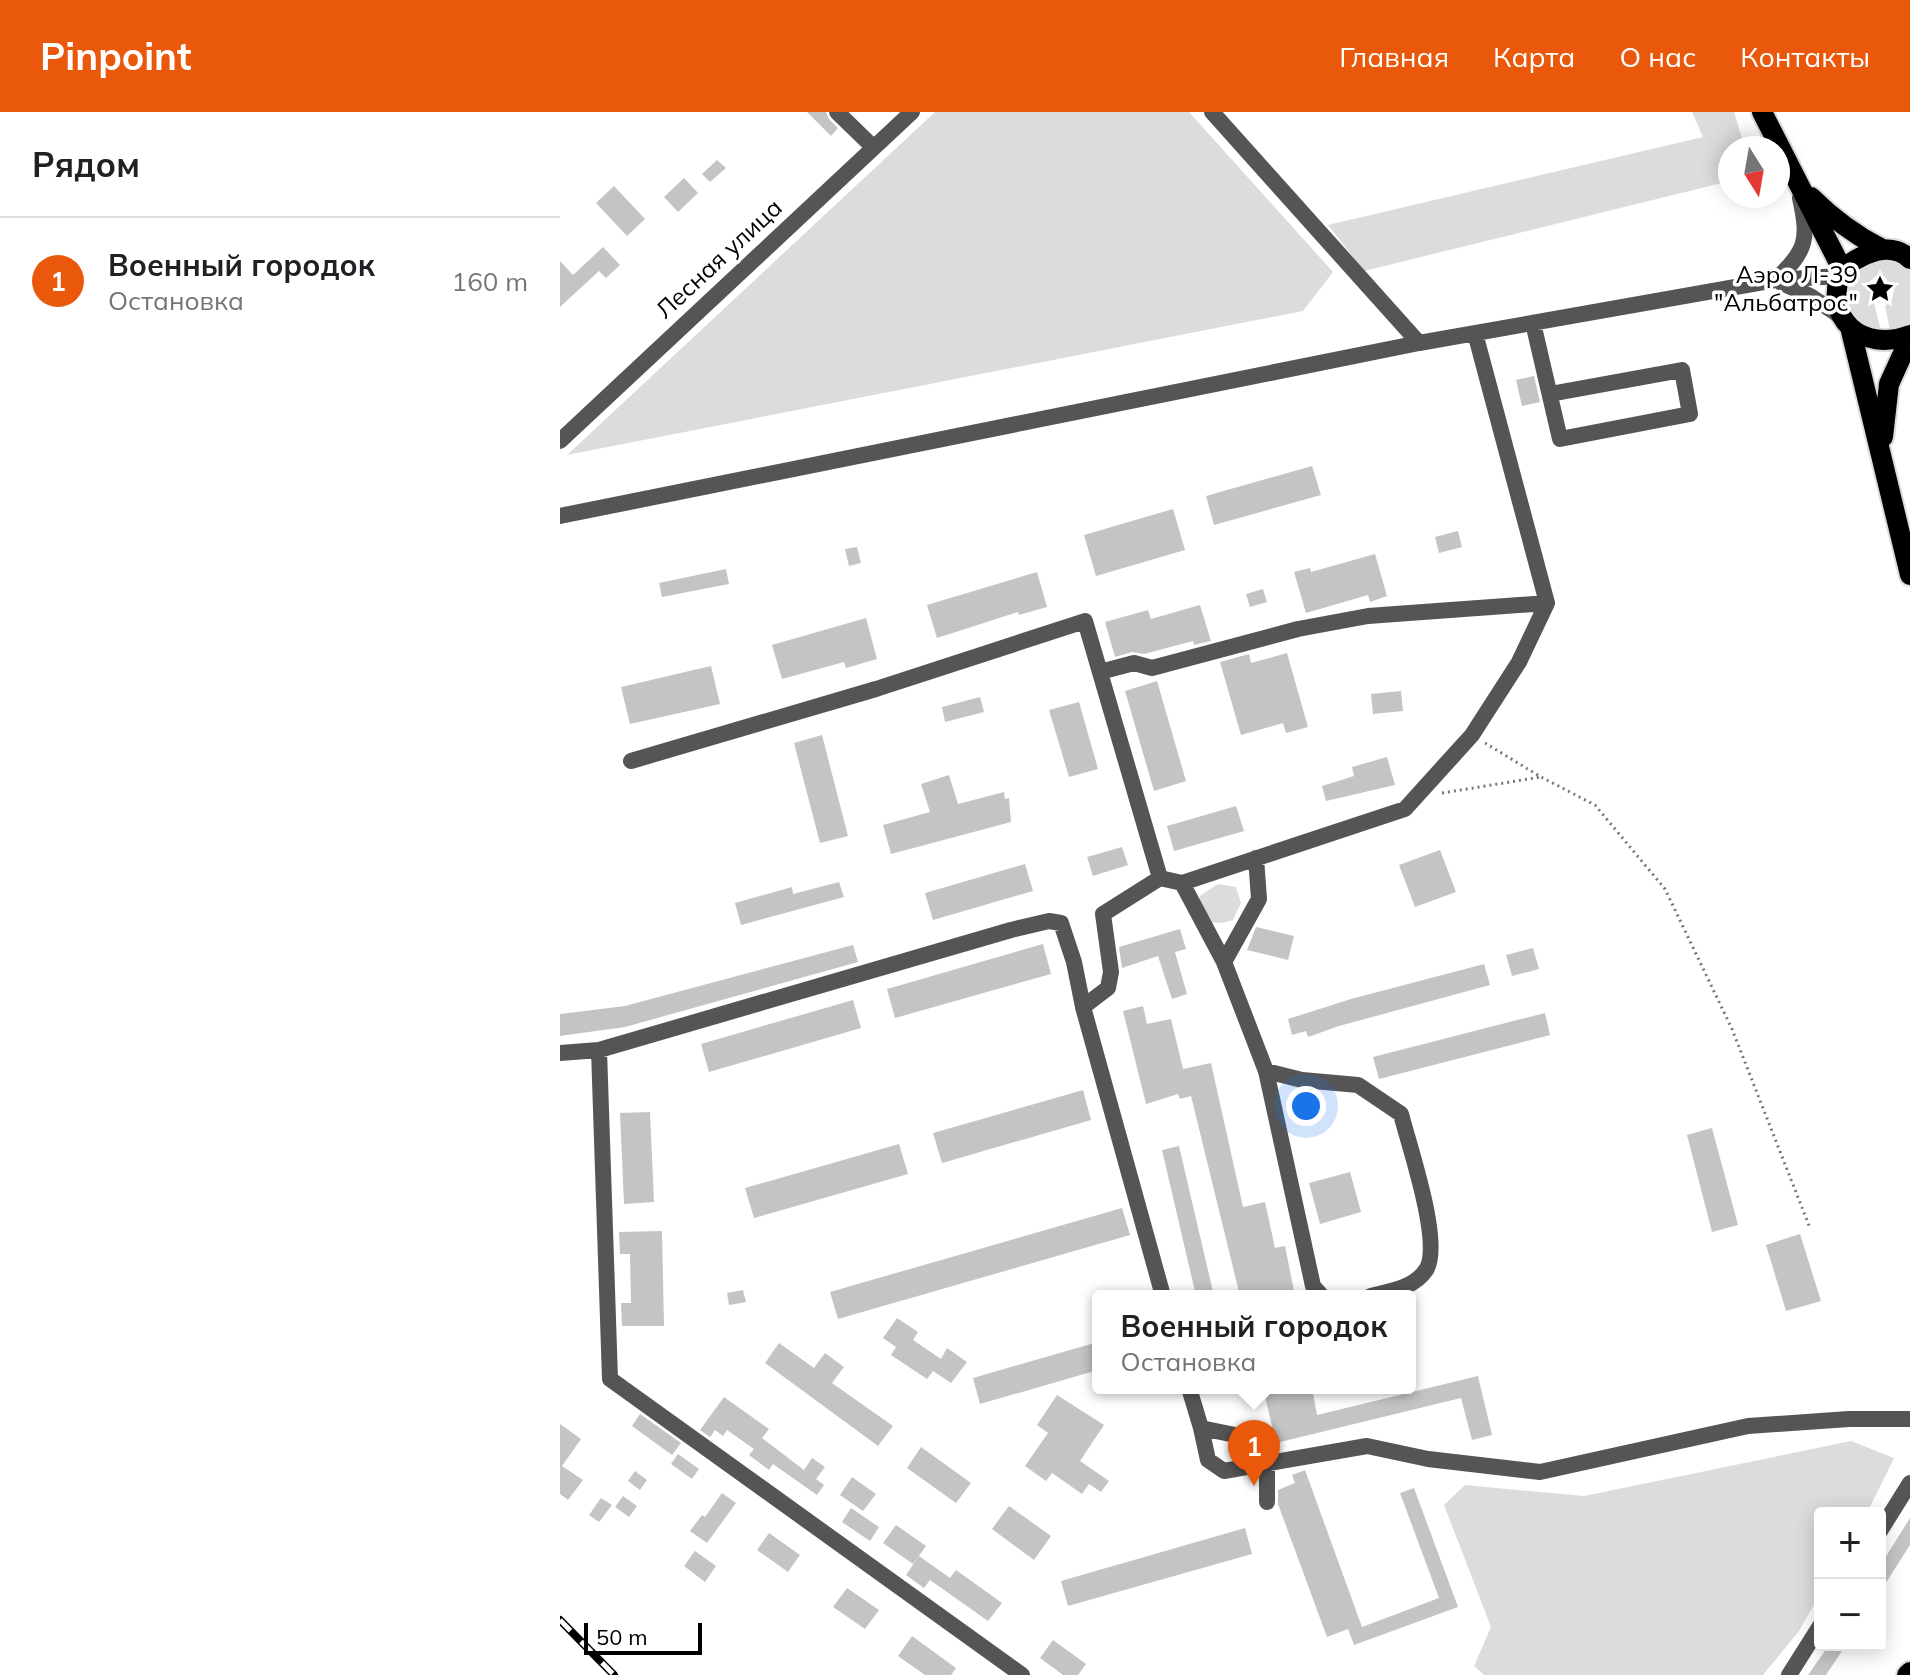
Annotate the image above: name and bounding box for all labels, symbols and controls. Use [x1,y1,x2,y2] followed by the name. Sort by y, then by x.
[40,32,191,80] text: Pinpoint
[1339,39,1449,74] text: Главная
[1493,39,1575,74] text: Карта
[1619,39,1696,74] text: О нас
[1740,39,1870,74] text: Контакты
[1718,136,1790,208] north arrow
[32,143,140,186] text: Рядом
[649,192,788,325] street label: Лесная улица
[108,246,375,284] text: Военный городок
[1714,259,1858,317] place label: Аэро Л-39 "Альбатрос"
[50,265,66,298] text: 1
[452,265,528,298] text: 160 m
[1865,274,1895,304] place icon: Аэро Л-39 "Альбатрос"
[108,284,244,317] text: Остановка
[1286,1086,1326,1126] your location
[1092,1290,1416,1394] popup
[1121,1307,1387,1345] text: Военный городок
[1121,1345,1256,1378] text: Остановка
[1228,1420,1280,1486] pin: 1
[1814,1507,1886,1651] map controls
[1814,1507,1886,1579] button: +
[1814,1579,1886,1651] button: −
[584,1619,702,1655] scale bar
[596,1623,647,1651] text: 50 m

